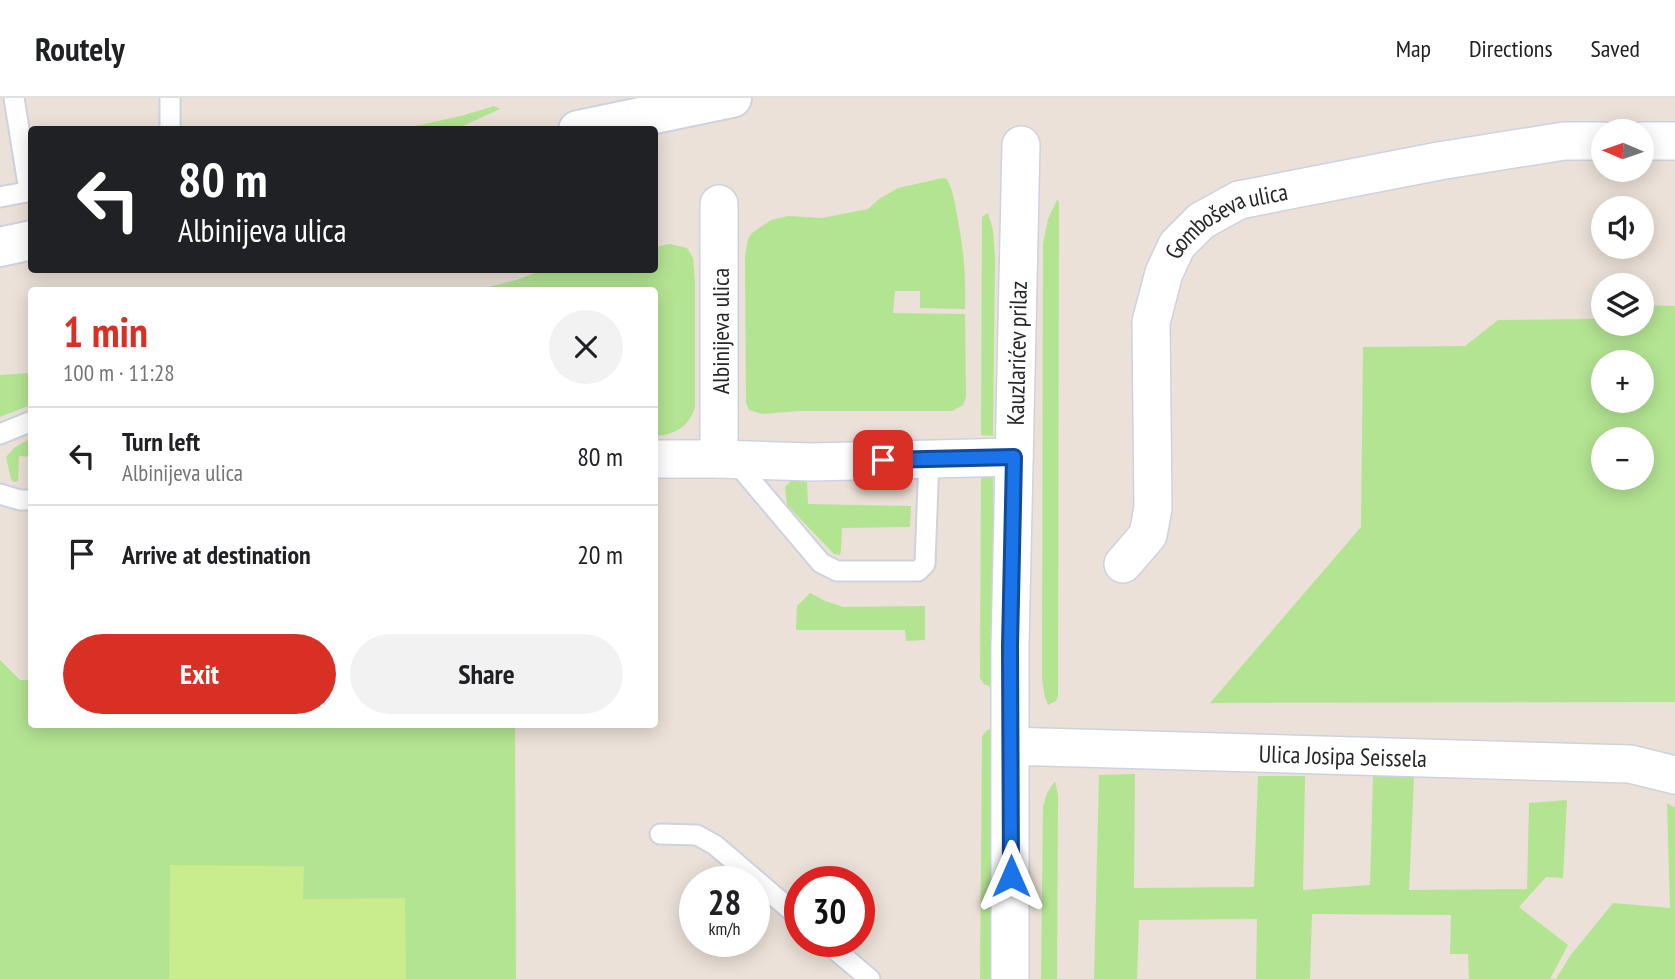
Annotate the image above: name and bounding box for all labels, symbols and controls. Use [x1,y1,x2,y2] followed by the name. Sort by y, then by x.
[35,27,125,70] text: Routely
[1396,33,1431,64] text: Map
[1469,33,1553,64] text: Directions
[1591,33,1640,64] text: Saved
[1591,119,1654,182] north arrow
[1591,119,1654,490] map controls
[178,147,267,211] text: 80 m
[63,154,154,245] icon: left
[1157,175,1290,263] street label: Gomboševa ulica
[1591,196,1654,259] button: sound
[178,209,346,251] text: Albinijeva ulica
[705,268,736,394] street label: Albinijeva ulica
[1591,273,1654,336] button: layers
[999,281,1034,426] street label: Kauzlarićev prilaz
[63,304,148,359] text: 1 min
[549,310,623,384] button: close
[1591,350,1654,413] button: +
[63,358,175,387] text: 100 m · 11:28
[122,425,200,458] text: Turn left
[1591,427,1654,490] button: −
[853,430,913,490] pin
[63,437,101,475] icon: left
[577,440,623,473] text: 80 m
[864,441,902,479] icon: arrive
[122,458,243,487] text: Albinijeva ulica
[63,535,101,573] icon: arrive
[122,538,311,571] text: Arrive at destination
[577,538,623,571] text: 20 m
[63,634,336,714] button: Exit
[350,634,623,714] button: Share
[1258,738,1427,774] street label: Ulica Josipa Seissela
[974,839,1048,913] position arrow
[784,866,875,957] speed limit sign: 30
[708,879,741,925] text: 28
[709,917,740,940] text: km/h

